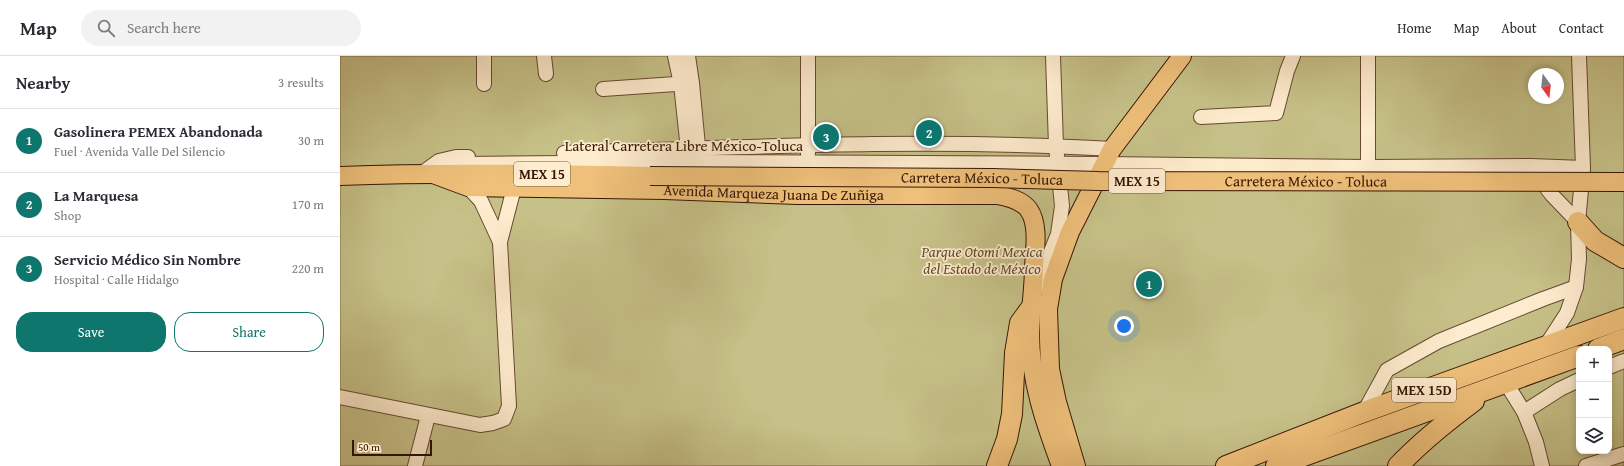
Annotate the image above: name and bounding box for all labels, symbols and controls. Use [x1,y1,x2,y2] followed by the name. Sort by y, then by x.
[81,10,361,46] search box
[20,14,57,42] text: Map
[95,17,117,39] icon: search
[127,17,201,38] text: Search here
[1397,18,1432,38] text: Home
[1454,18,1479,38] text: Map
[1501,18,1537,38] text: About
[1559,18,1604,38] text: Contact
[1528,68,1564,104] north arrow
[16,70,70,95] text: Nearby
[278,73,324,92] text: 3 results
[916,118,942,148] pin: 2
[54,121,263,142] text: Gasolinera PEMEX Abandonada
[813,122,839,152] pin: 3
[26,131,32,150] text: 1
[298,131,324,150] text: 30 m
[565,135,803,156] street label: Lateral Carretera Libre México-Toluca
[54,142,225,161] text: Fuel · Avenida Valle Del Silencio
[514,162,570,186] road number: MEX 15
[901,166,1063,190] street label: Carretera México - Toluca
[1109,169,1165,193] road number: MEX 15
[1225,170,1387,192] street label: Carretera México - Toluca
[663,179,884,205] street label: Avenida Marqueza Juana De Zuñiga
[54,185,139,206] text: La Marquesa
[26,195,32,214] text: 2
[292,195,324,214] text: 170 m
[54,206,81,225] text: Shop
[920,241,1043,279] park label: Parque Otomí Mexica del Estado de México
[54,249,241,270] text: Servicio Médico Sin Nombre
[26,259,32,278] text: 3
[292,259,324,278] text: 220 m
[1136,269,1162,299] pin: 1
[54,270,179,289] text: Hospital · Calle Hidalgo
[16,312,166,352] button: Save
[174,312,324,352] button: Share
[1114,316,1134,336] your location
[1576,346,1612,454] map controls
[1576,346,1612,382] button: +
[1392,378,1456,402] road number: MEX 15D
[1576,382,1612,418] button: −
[1576,418,1612,454] button: layers
[352,438,432,457] scale bar
[358,439,380,455] text: 50 m

